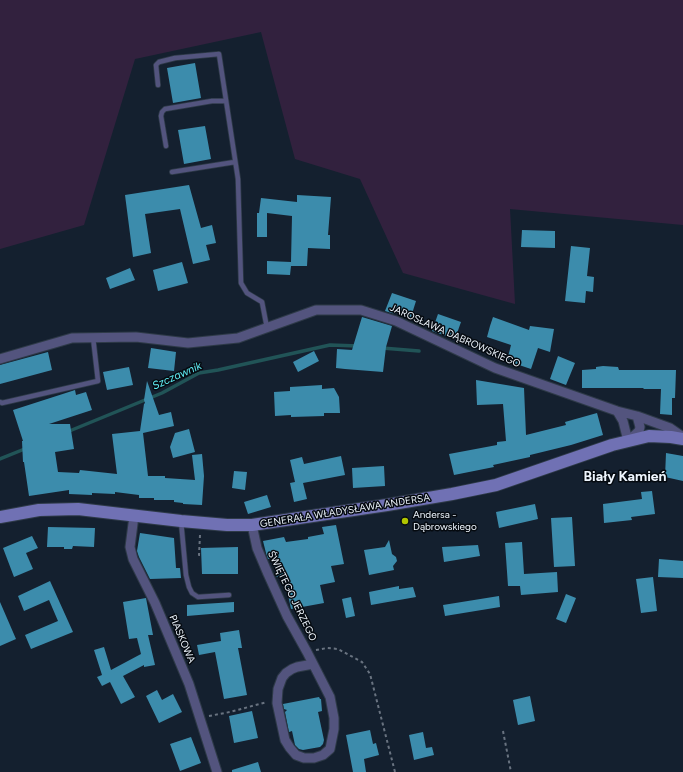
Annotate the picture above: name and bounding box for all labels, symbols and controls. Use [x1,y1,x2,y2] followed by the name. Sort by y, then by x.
[388,302,522,370] street label: JAROSŁAWA DĄBROWSKIEGO
[150,359,204,393] water label: Szczawnik
[583,469,667,485] district label: Biały Kamień
[259,492,431,530] street label: GENERAŁA WŁADYSŁAWA ANDERSA
[413,509,477,532] place label: Andersa - Dąbrowskiego
[400,516,410,526] marker: Andersa - Dąbrowskiego
[265,549,319,643] street label: ŚWIĘTEGO JERZEGO
[166,613,198,665] street label: PIASKOWA

